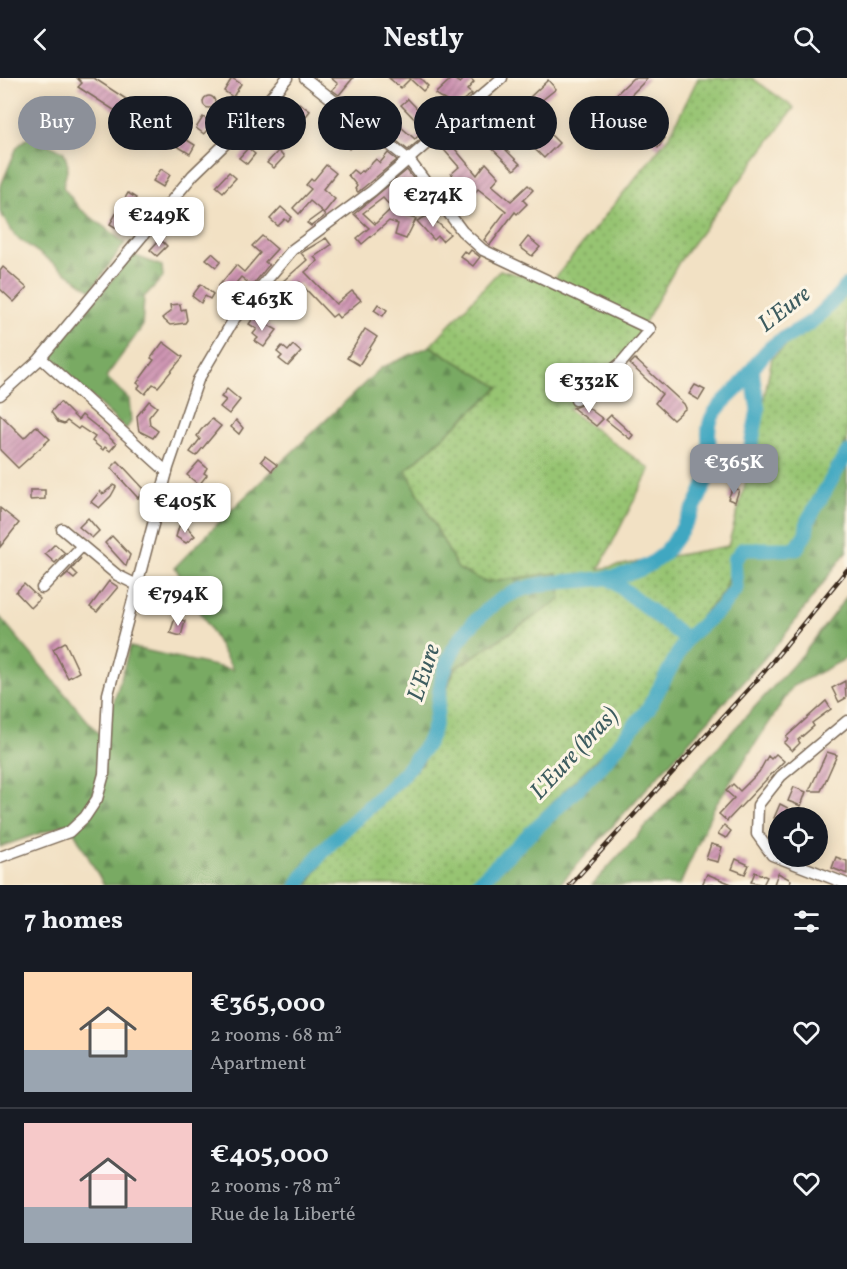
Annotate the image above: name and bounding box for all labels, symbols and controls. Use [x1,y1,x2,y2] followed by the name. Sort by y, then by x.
[383,20,464,58] text: Nestly
[24,23,57,56] icon: back
[790,23,823,56] icon: search
[18,96,96,150] chip: Buy
[108,96,193,150] chip: Rent
[205,96,306,150] chip: Filters
[318,96,402,150] chip: New
[414,96,557,150] chip: Apartment
[569,96,669,150] chip: House
[391,177,475,228] pin: €274K
[403,182,463,210] text: €274K
[117,197,201,248] pin: €249K
[128,202,190,230] text: €249K
[751,278,819,342] water label: L'Eure
[220,281,304,332] pin: €463K
[231,286,293,314] text: €463K
[547,363,631,414] pin: €332K
[559,368,619,396] text: €332K
[692,444,776,495] pin: €365K
[704,449,764,477] text: €365K
[143,483,227,534] pin: €405K
[154,488,216,516] text: €405K
[136,576,220,627] pin: €794K
[147,581,209,609] text: €794K
[400,640,450,706] water label: L'Eure
[523,700,627,808] water label: L'Eure (bras)
[768,807,828,867] map controls
[768,807,828,867] button: locate
[24,903,123,939] text: 7 homes
[790,905,823,938] icon: filters
[210,986,325,1022] text: €365,000
[72,996,144,1068] icon: home
[790,1016,823,1049] icon: heart
[210,1022,342,1050] text: 2 rooms · 68 m²
[210,1050,306,1078] text: Apartment
[210,1137,329,1173] text: €405,000
[72,1147,144,1219] icon: home
[790,1167,823,1200] icon: heart
[210,1173,341,1201] text: 2 rooms · 78 m²
[210,1201,355,1229] text: Rue de la Liberté

